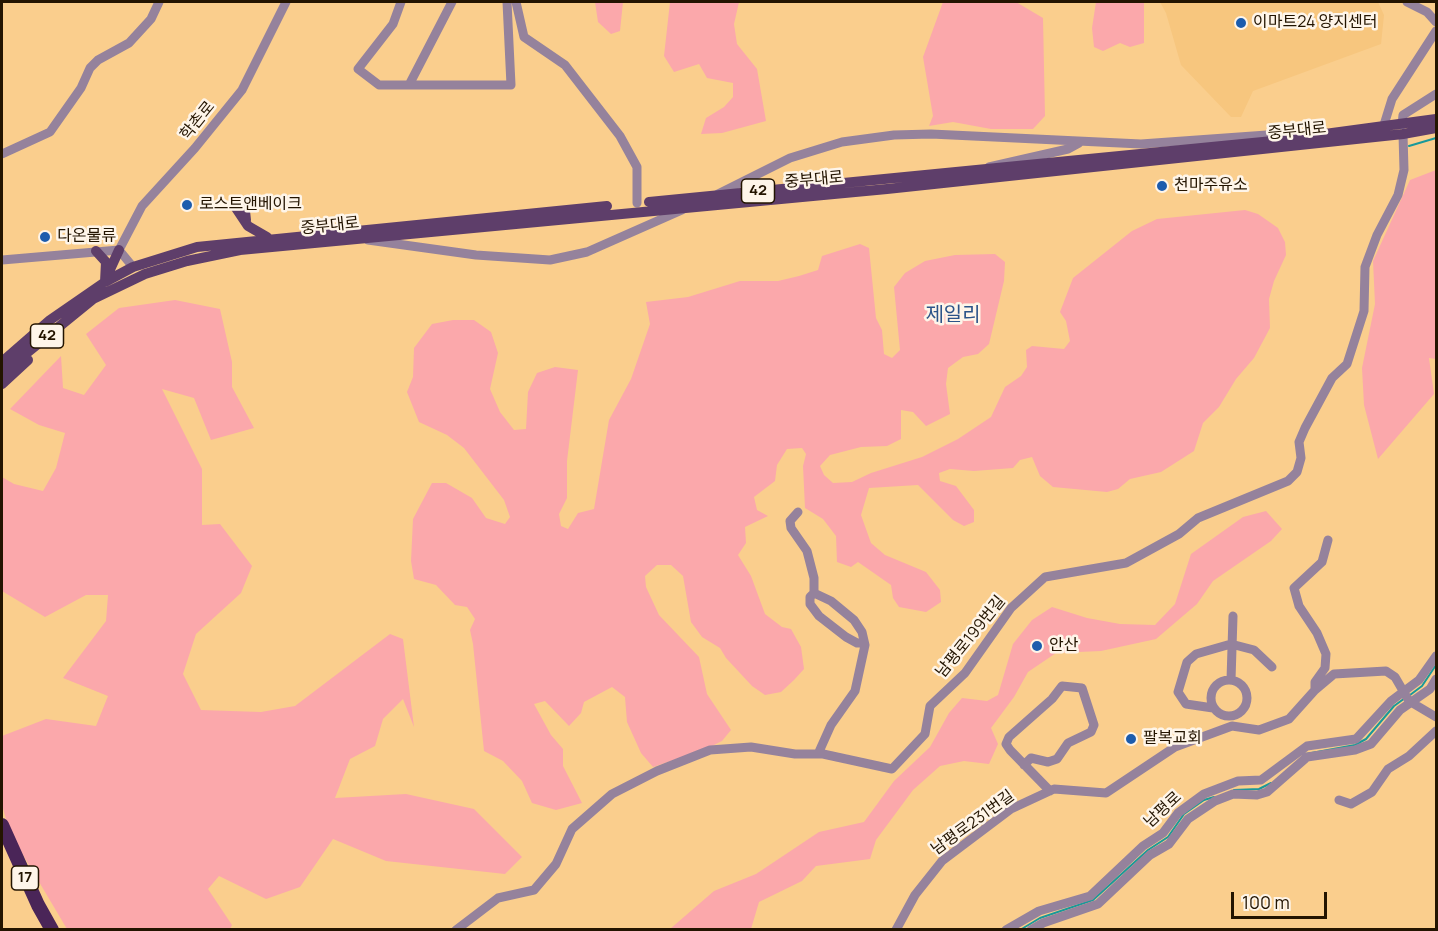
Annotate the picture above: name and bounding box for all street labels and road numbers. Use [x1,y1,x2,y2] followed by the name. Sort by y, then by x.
[177,98,219,144] street label: 학촌로
[1267,118,1327,144] street label: 중부대로
[784,168,844,192] street label: 중부대로
[742,179,774,203] road number: 42
[300,213,360,239] street label: 중부대로
[30,324,63,348] road number: 42
[932,592,1010,682] street label: 남평로199번길
[928,786,1018,860] street label: 남평로231번길
[1140,788,1186,832] street label: 남평로
[12,866,38,890] road number: 17

